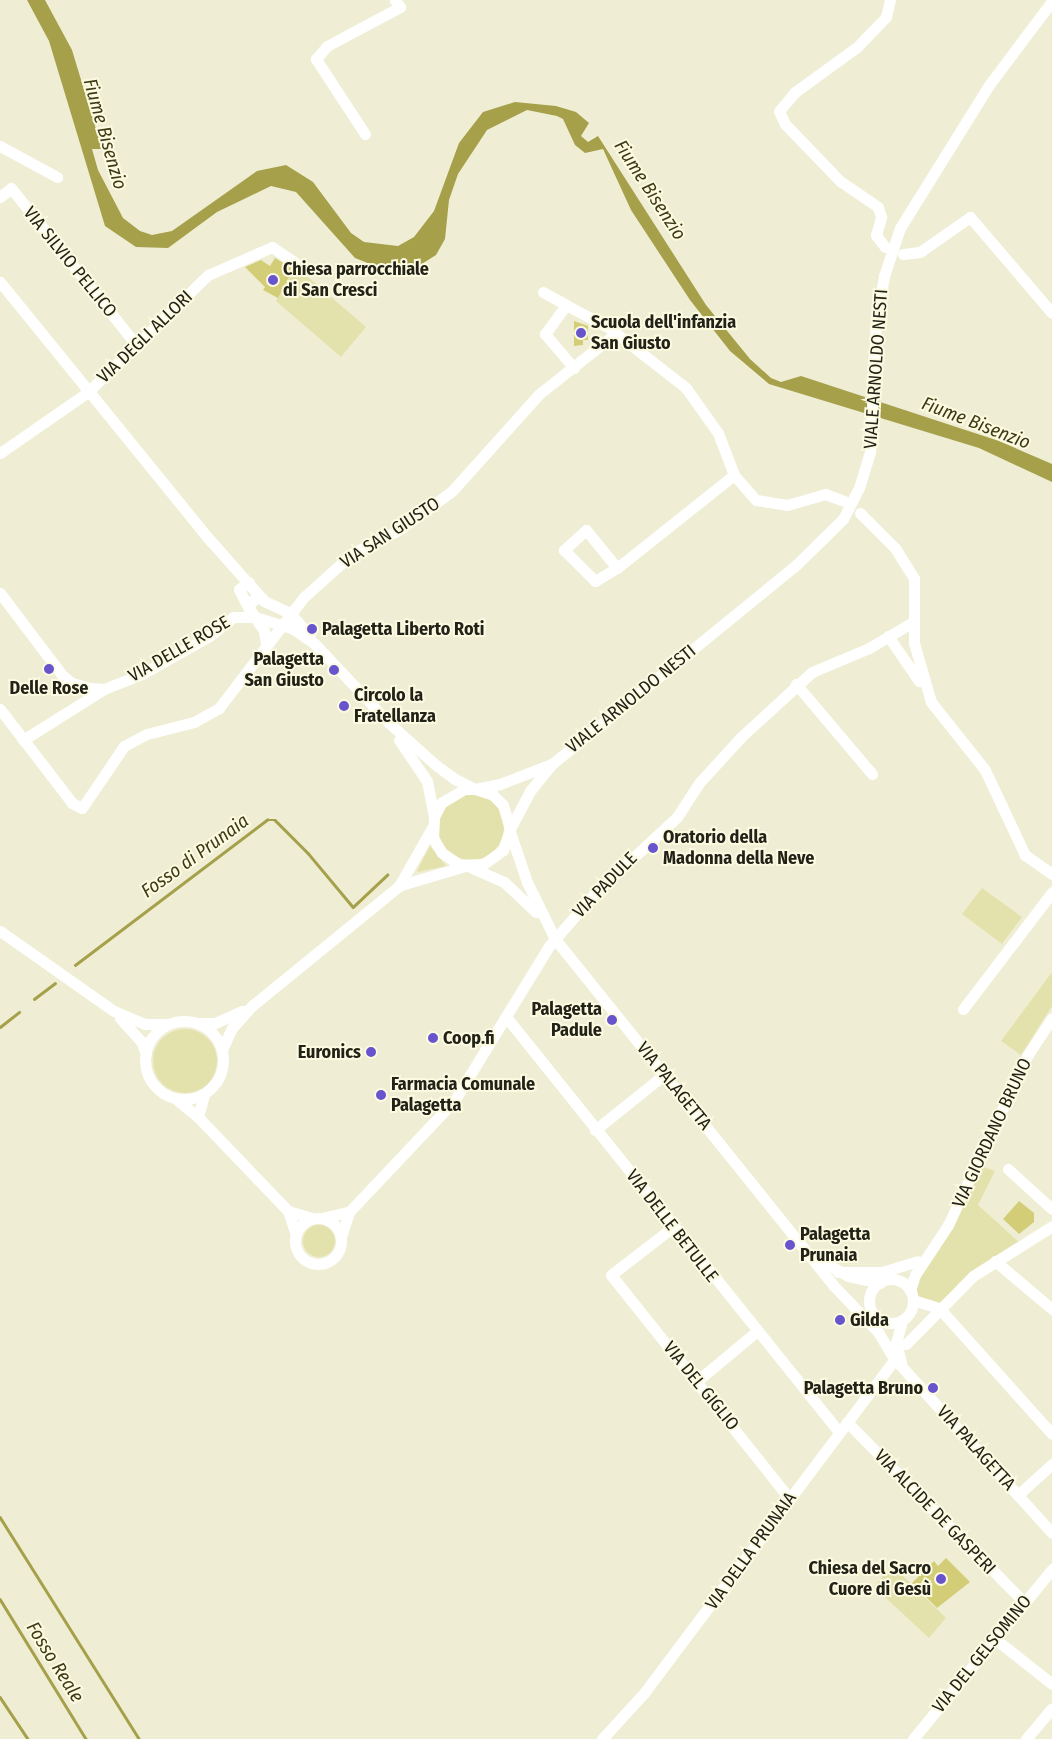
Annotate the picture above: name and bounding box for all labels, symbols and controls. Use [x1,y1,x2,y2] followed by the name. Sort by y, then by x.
[78,76,132,192] water label: Fiume Bisenzio
[609,136,691,244] water label: Fiume Bisenzio
[19,202,121,322] street label: VIA SILVIO PELLICO
[283,259,429,302] place label: Chiesa parrocchiale di San Cresci
[267,274,279,286] marker: Chiesa parrocchiale di San Cresci
[93,286,197,388] street label: VIA DEGLI ALLORI
[860,288,892,450] street label: VIALE ARNOLDO NESTI
[591,312,736,354] place label: Scuola dell'infanzia San Giusto
[575,327,587,339] marker: Scuola dell'infanzia San Giusto
[918,392,1034,454] water label: Fiume Bisenzio
[336,493,444,573] street label: VIA SAN GIUSTO
[124,611,234,687] street label: VIA DELLE ROSE
[322,618,485,640] place label: Palagetta Liberto Roti
[306,623,318,635] marker: Palagetta Liberto Roti
[562,640,700,758] street label: VIALE ARNOLDO NESTI
[244,649,324,692] place label: Palagetta San Giusto
[43,663,55,675] marker: Delle Rose
[328,664,340,676] marker: Palagetta San Giusto
[10,677,88,699] place label: Delle Rose
[354,685,436,728] place label: Circolo la Fratellanza
[338,700,350,712] marker: Circolo la Fratellanza
[137,809,253,903] water label: Fosso di Prunaia
[663,827,814,870] place label: Oratorio della Madonna della Neve
[647,842,659,854] marker: Oratorio della Madonna della Neve
[568,848,642,922] street label: VIA PADULE
[532,999,602,1042] place label: Palagetta Padule
[606,1014,618,1026] marker: Palagetta Padule
[443,1027,495,1049] place label: Coop.fi
[427,1032,439,1044] marker: Coop.fi
[632,1038,716,1134] street label: VIA PALAGETTA
[298,1041,361,1063] place label: Euronics
[365,1046,377,1058] marker: Euronics
[948,1055,1036,1211] street label: VIA GIORDANO BRUNO
[391,1074,535,1116] place label: Farmacia Comunale Palagetta
[375,1089,387,1101] marker: Farmacia Comunale Palagetta
[621,1165,723,1287] street label: VIA DELLE BETULLE
[800,1224,870,1266] place label: Palagetta Prunaia
[784,1239,796,1251] marker: Palagetta Prunaia
[850,1309,889,1331] place label: Gilda
[834,1314,846,1326] marker: Gilda
[659,1337,743,1435] street label: VIA DEL GIGLIO
[804,1377,923,1399] place label: Palagetta Bruno
[927,1382,939,1394] marker: Palagetta Bruno
[932,1401,1020,1495] street label: VIA PALAGETTA
[870,1445,1000,1579] street label: VIA ALCIDE DE GASPERI
[701,1488,801,1614] street label: VIA DELLA PRUNAIA
[809,1558,931,1600] place label: Chiesa del Sacro Cuore di Gesù
[935,1573,947,1585] marker: Chiesa del Sacro Cuore di Gesù
[928,1591,1036,1717] street label: VIA DEL GELSOMINO
[21,1618,89,1706] water label: Fosso Reale

